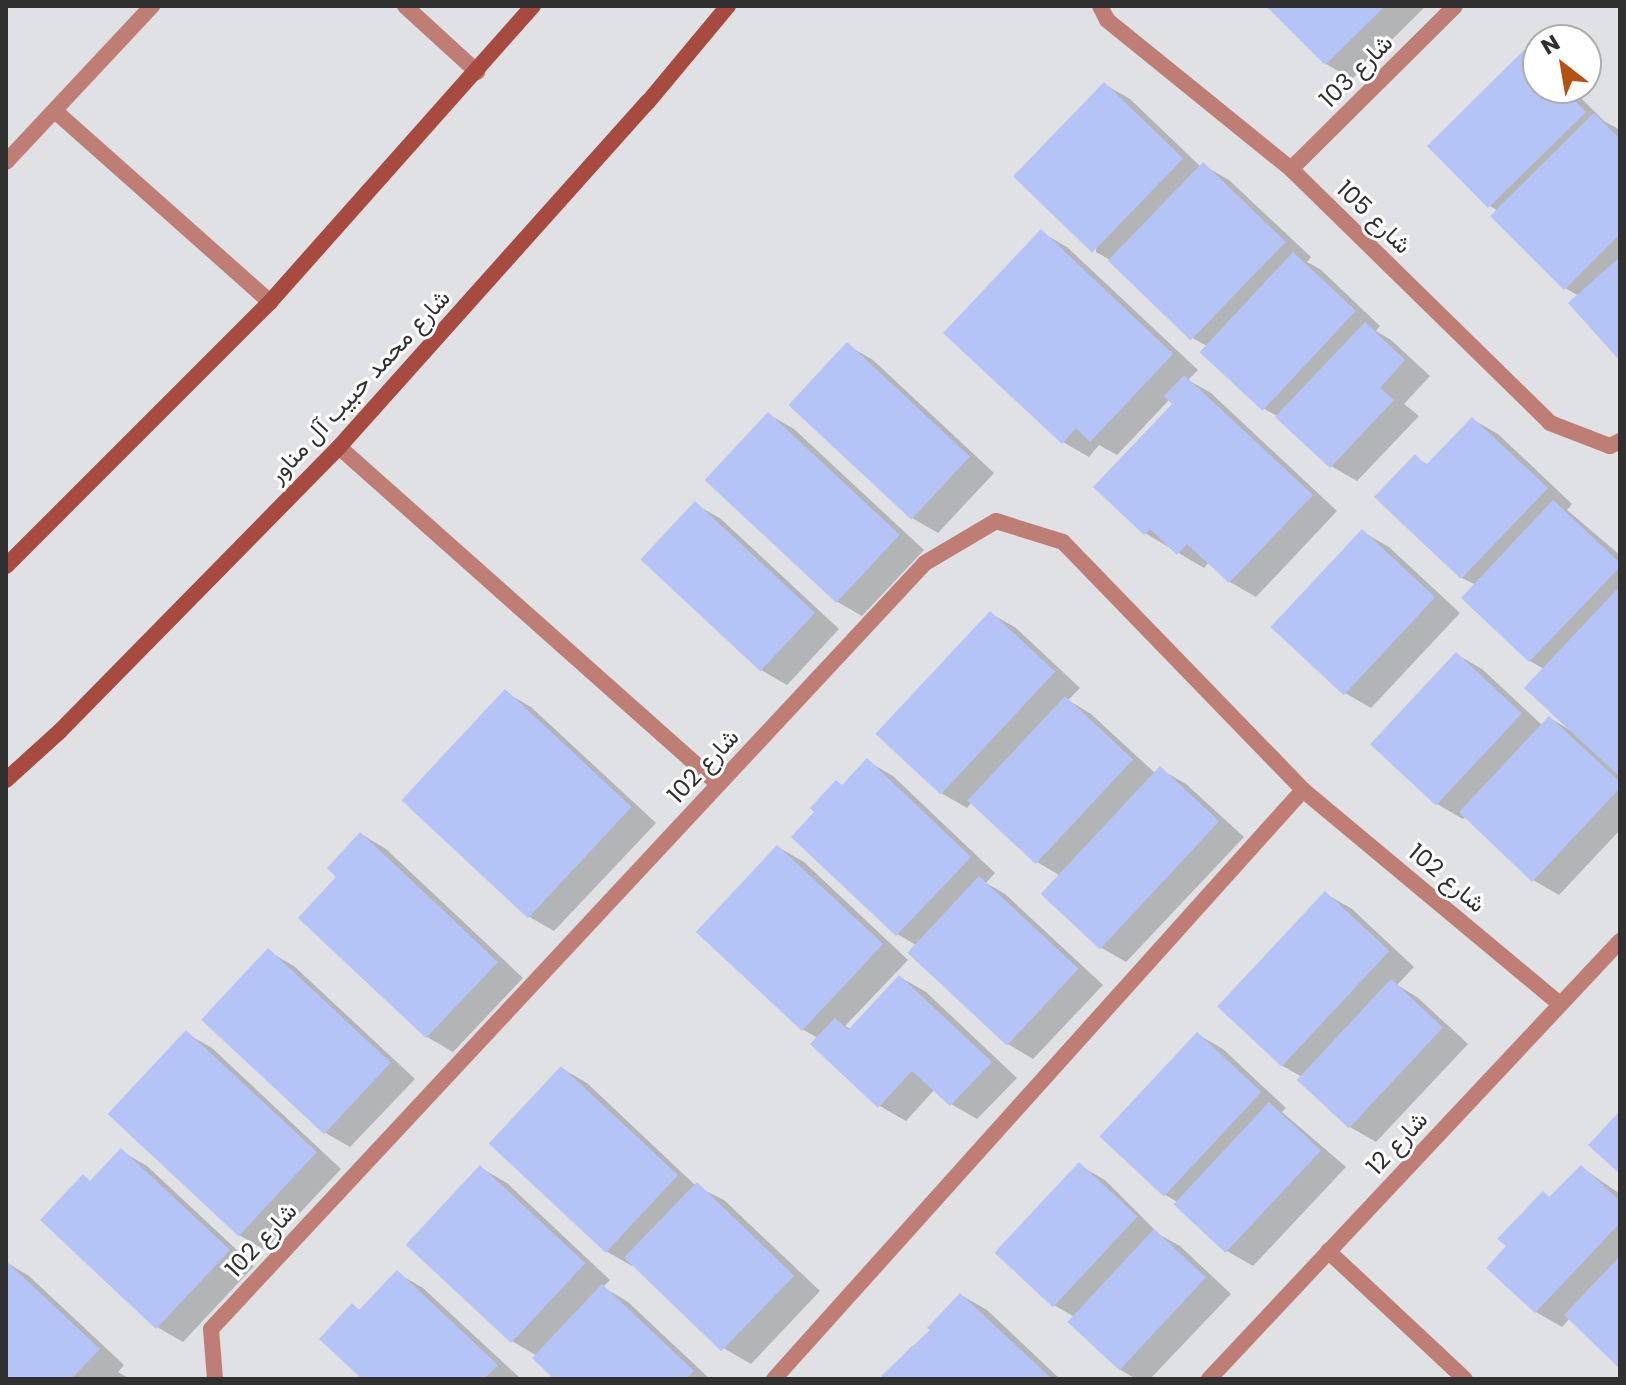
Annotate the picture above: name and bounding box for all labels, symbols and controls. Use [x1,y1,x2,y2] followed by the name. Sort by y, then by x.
[1522,24,1602,104] north arrow
[1535,27,1565,62] text: N
[1313,28,1399,114] street label: شارع 103
[1331,175,1417,259] street label: شارع 105
[262,283,456,489] street label: شارع محمد حبيب آل مناور
[661,723,745,809] street label: شارع 102
[1403,838,1491,918] street label: شارع 102
[1360,1105,1434,1181] street label: شارع 12
[219,1197,303,1283] street label: شارع 102

